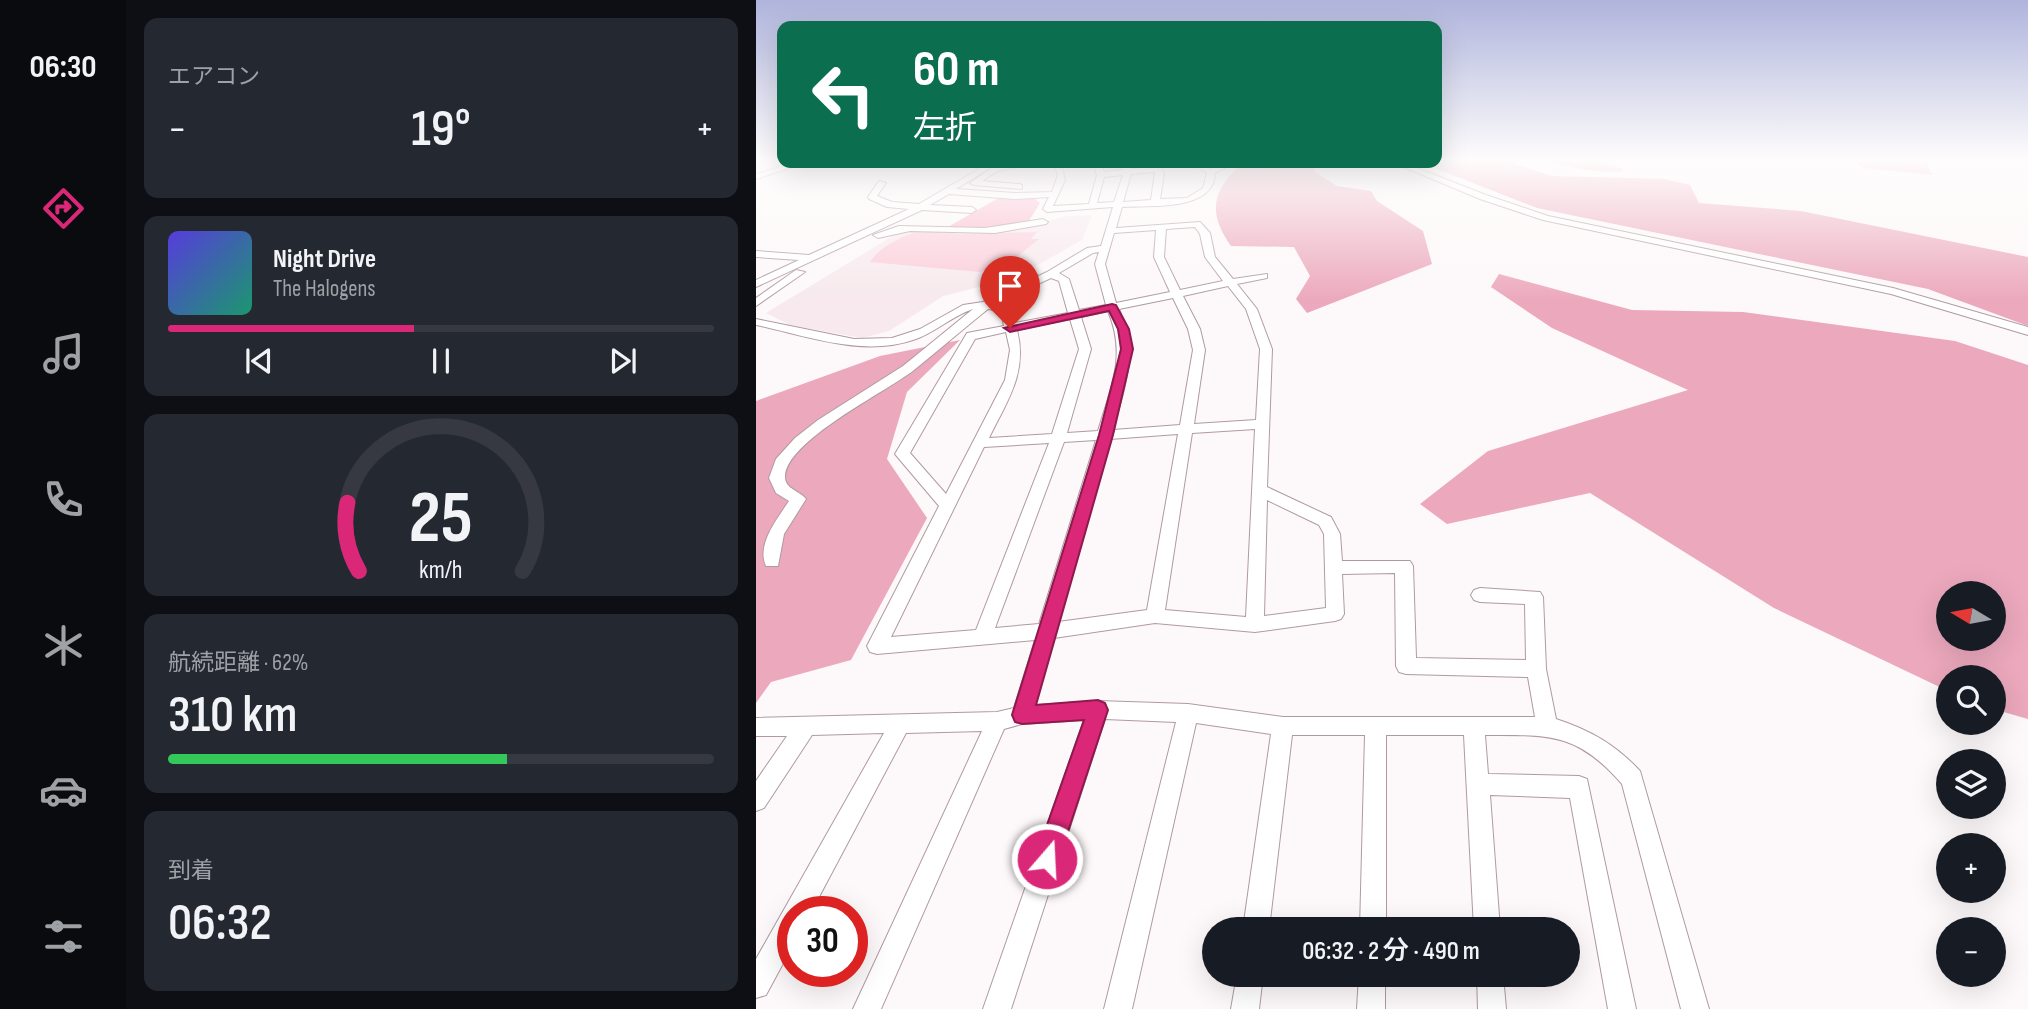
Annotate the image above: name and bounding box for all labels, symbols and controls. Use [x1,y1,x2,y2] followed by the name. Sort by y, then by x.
[913,41,1000,100] text: 60 m
[29,48,97,87] text: 06:30
[798,49,889,140] icon: left
[168,63,260,91] text: エアコン
[411,98,471,161] text: 19°
[168,107,187,152] text: −
[695,107,714,152] text: +
[913,109,977,148] text: 左折
[39,184,88,233] icon: directions
[273,244,376,275] text: Night Drive
[980,256,1040,328] pin
[991,267,1029,305] icon: arrive
[273,275,376,303] text: The Halogens
[39,329,88,378] icon: music
[240,342,278,380] icon: previous
[422,342,460,380] icon: pause
[604,342,642,380] icon: next
[39,475,88,524] icon: phone
[409,475,473,563] text: 25
[419,554,463,585] text: km/h
[1936,581,2006,651] north arrow
[1936,581,2006,987] map controls
[39,621,88,670] icon: climate
[168,649,308,677] text: 航続距離 · 62%
[1936,665,2006,735] button: search
[168,684,297,747] text: 310 km
[1936,749,2006,819] button: layers
[39,766,88,815] icon: car
[1010,822,1084,896] position arrow
[1936,833,2006,903] button: +
[168,857,214,885] text: 到着
[168,892,272,955] text: 06:32
[777,896,868,987] speed limit sign: 30
[39,912,88,961] icon: filters
[1936,917,2006,987] button: −
[1302,936,1480,967] text: 06:32 · 2 分 · 490 m

